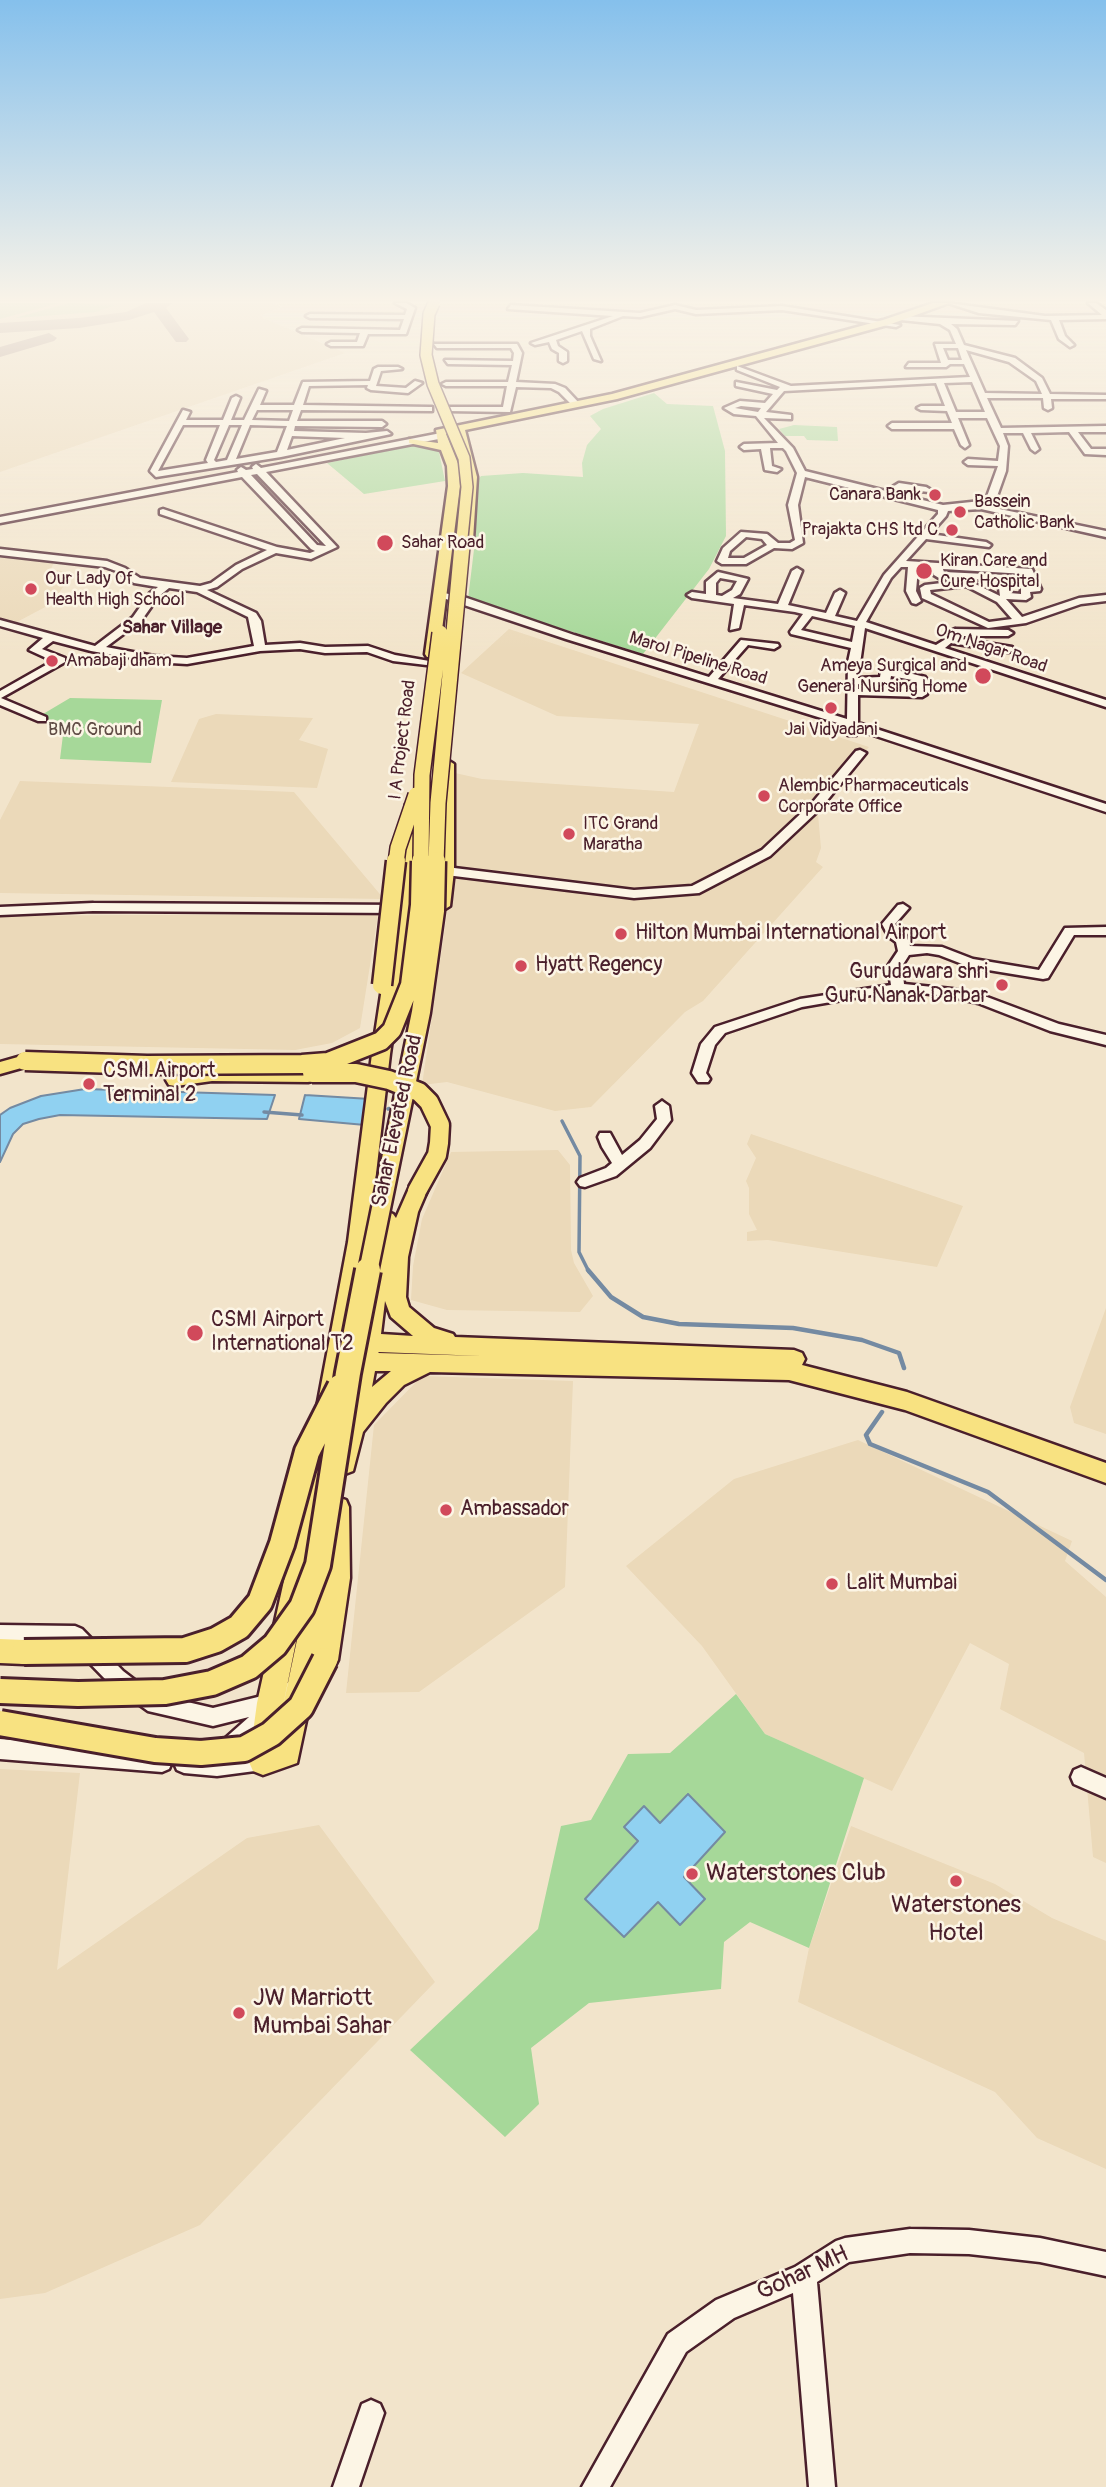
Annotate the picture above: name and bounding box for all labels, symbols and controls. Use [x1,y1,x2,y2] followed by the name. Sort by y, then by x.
[829,484,921,506] place label: Canara Bank
[927,487,943,503] marker: Canara Bank
[974,491,1075,534] place label: Bassein Catholic Bank
[952,504,968,520] marker: Bassein Catholic Bank
[802,519,938,541] place label: Prajakta CHS ltd C
[944,522,960,538] marker: Prajakta CHS ltd C
[401,532,484,554] place label: Sahar Road
[375,533,395,553] marker: Sahar Road
[940,550,1048,592] place label: Kiran Care and Cure Hospital
[914,561,934,581] marker: Kiran Care and Cure Hospital
[45,568,185,610] place label: Our Lady Of Health High School
[23,581,39,597] marker: Our Lady Of Health High School
[122,617,222,639] district label: Sahar Village
[932,620,1050,678] street label: Om Nagar Road
[626,628,770,690] street label: Marol Pipeline Road
[66,650,172,672] place label: Amabaji dham
[44,653,60,669] marker: Amabaji dham
[797,655,967,698] place label: Ameya Surgical and General Nursing Home
[973,666,993,686] marker: Ameya Surgical and General Nursing Home
[385,679,421,801] street label: I A Project Road
[823,700,839,716] marker: Jai Vidyadani
[48,719,142,741] park label: BMC Ground
[785,719,877,741] place label: Jai Vidyadani
[778,775,969,818] place label: Alembic Pharmaceuticals Corporate Office
[756,788,772,804] marker: Alembic Pharmaceuticals Corporate Office
[583,813,658,856] place label: ITC Grand Maratha
[561,826,577,842] marker: ITC Grand Maratha
[635,921,946,947] place label: Hilton Mumbai International Airport
[613,926,629,942] marker: Hilton Mumbai International Airport
[535,953,662,979] place label: Hyatt Regency
[513,958,529,974] marker: Hyatt Regency
[825,960,988,1010] place label: Gurudawara shri Guru Nanak Darbar
[994,977,1010,993] marker: Gurudawara shri Guru Nanak Darbar
[367,1032,429,1210] street label: Sahar Elevated Road
[103,1059,216,1109] place label: CSMI Airport Terminal 2
[81,1076,97,1092] marker: CSMI Airport Terminal 2
[211,1308,354,1358] place label: CSMI Airport International T2
[185,1323,205,1343] marker: CSMI Airport International T2
[460,1497,569,1523] place label: Ambassador
[438,1502,454,1518] marker: Ambassador
[846,1571,957,1597] place label: Lalit Mumbai
[824,1576,840,1592] marker: Lalit Mumbai
[706,1860,886,1888] place label: Waterstones Club
[684,1866,700,1882] marker: Waterstones Club
[948,1873,964,1889] marker: Waterstones Hotel
[891,1892,1021,1948] place label: Waterstones Hotel
[253,1985,392,2041] place label: JW Marriott Mumbai Sahar
[231,2005,247,2021] marker: JW Marriott Mumbai Sahar
[753,2240,853,2308] street label: Gohar MH

